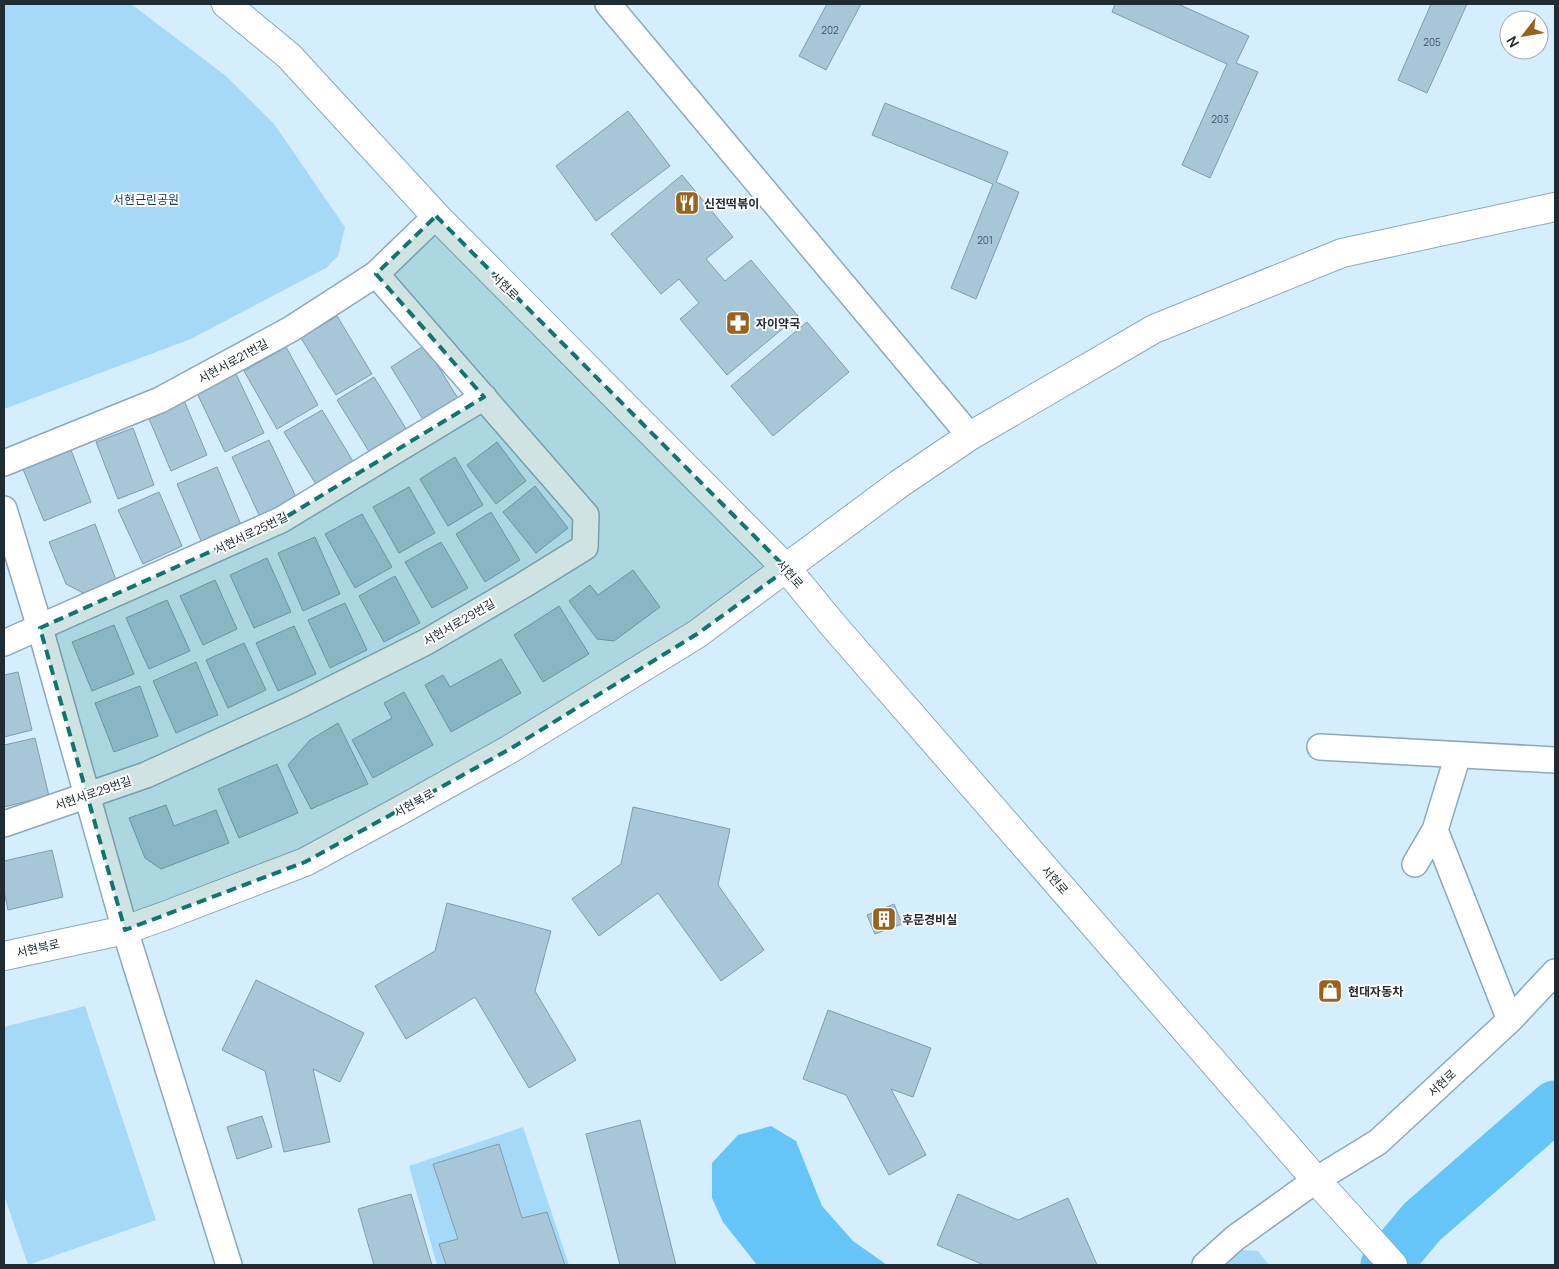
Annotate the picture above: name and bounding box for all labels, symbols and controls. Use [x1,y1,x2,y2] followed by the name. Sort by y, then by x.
[1499,10,1549,60] north arrow
[821,23,839,37] house number: 202
[1502,33,1523,51] text: N
[1423,35,1441,49] house number: 205
[1211,112,1229,126] house number: 203
[674,190,700,216] restaurant icon: 신전떡볶이
[113,191,179,208] park label: 서현근린공원
[704,195,759,212] place label: 신전떡볶이
[977,233,993,247] house number: 201
[487,268,523,304] street label: 서현로
[725,310,751,336] pharmacy icon: 자이약국
[756,315,800,332] place label: 자이약국
[195,335,271,387] street label: 서현서로21번길
[211,508,291,558] street label: 서현서로25번길
[773,556,807,592] street label: 서현로
[420,595,498,649] street label: 서현서로29번길
[52,772,134,814] street label: 서현서로29번길
[391,785,437,821] street label: 서현북로
[1038,862,1072,898] street label: 서현로
[871,906,897,932] building icon: 후문경비실
[902,911,957,928] place label: 후문경비실
[15,935,61,961] street label: 서현북로
[1317,978,1343,1004] shop icon: 현대자동차
[1348,983,1403,1000] place label: 현대자동차
[1424,1065,1460,1101] street label: 서현로

